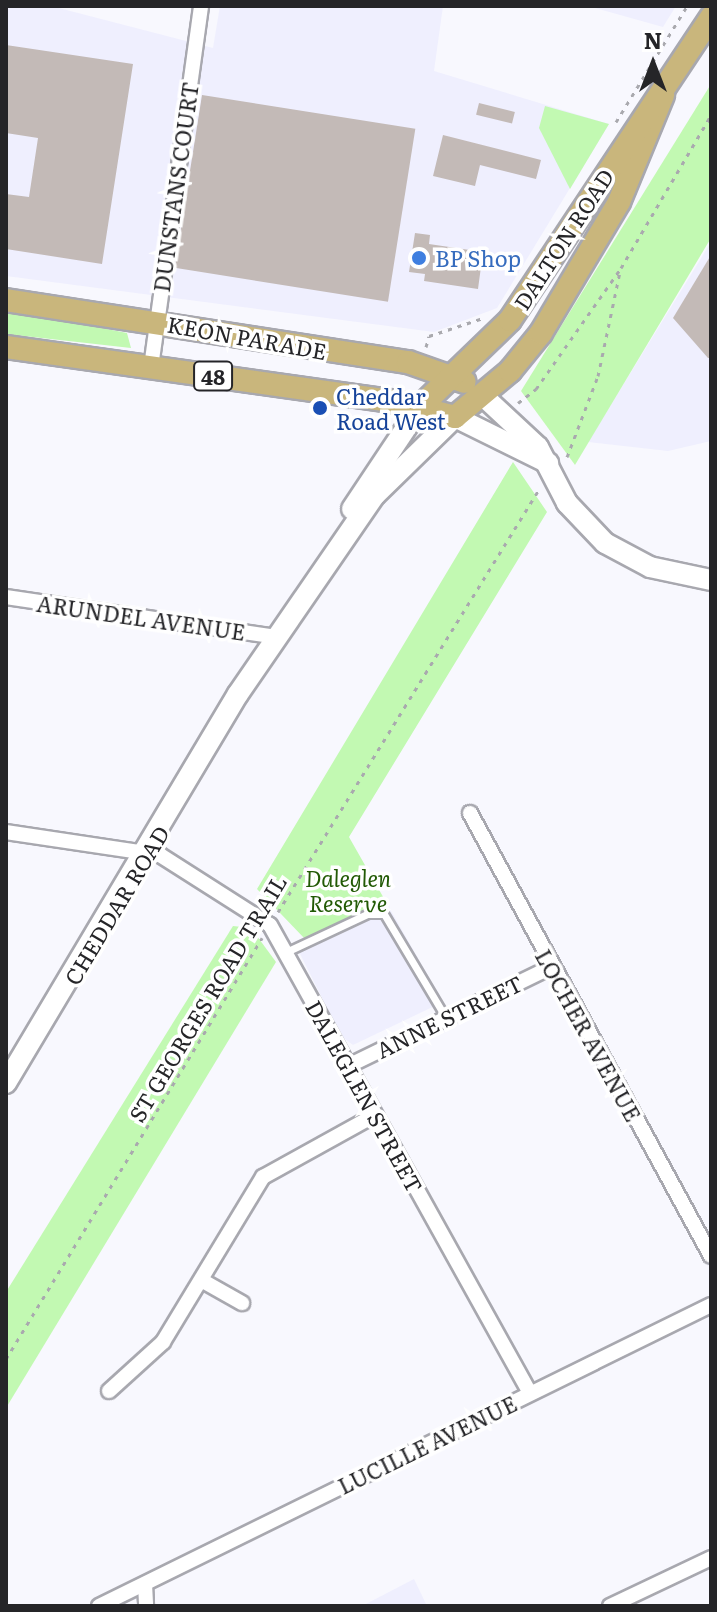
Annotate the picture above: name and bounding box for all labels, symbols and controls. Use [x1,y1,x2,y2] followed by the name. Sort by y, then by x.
[644,23,662,56] text: N
[613,24,693,104] north arrow
[147,80,203,294] street label: DUNSTANS COURT
[508,164,618,314] street label: DALTON ROAD
[435,245,521,271] place label: BP Shop
[410,249,428,267] marker: BP Shop
[165,310,329,364] street label: KEON PARADE
[193,360,233,392] road number: 48
[336,382,446,434] place label: Cheddar Road West
[311,399,329,417] marker: Cheddar Road West
[35,589,247,645] street label: ARUNDEL AVENUE
[58,821,174,989] street label: CHEDDAR ROAD
[305,864,391,916] park label: Daleglen Reserve
[123,870,291,1126] street label: ST GEORGES ROAD TRAIL
[531,944,647,1126] street label: LOCHER AVENUE
[371,969,527,1063] street label: ANNE STREET
[301,995,429,1197] street label: DALEGLEN STREET
[333,1389,521,1499] street label: LUCILLE AVENUE

